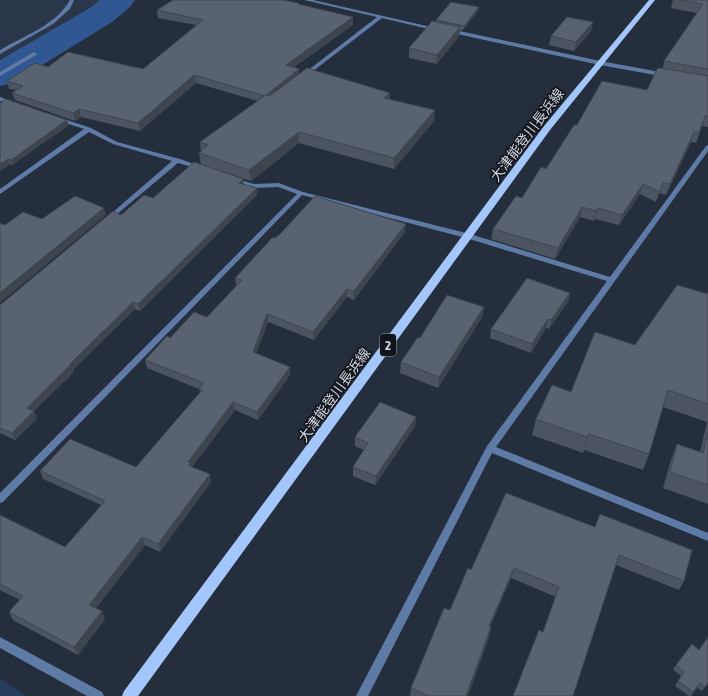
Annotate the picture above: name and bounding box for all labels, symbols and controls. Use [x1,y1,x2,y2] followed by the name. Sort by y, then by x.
[487,85,567,185] street label: 大津能登川長浜線
[380,334,396,356] road number: 2
[295,345,373,445] street label: 大津能登川長浜線

